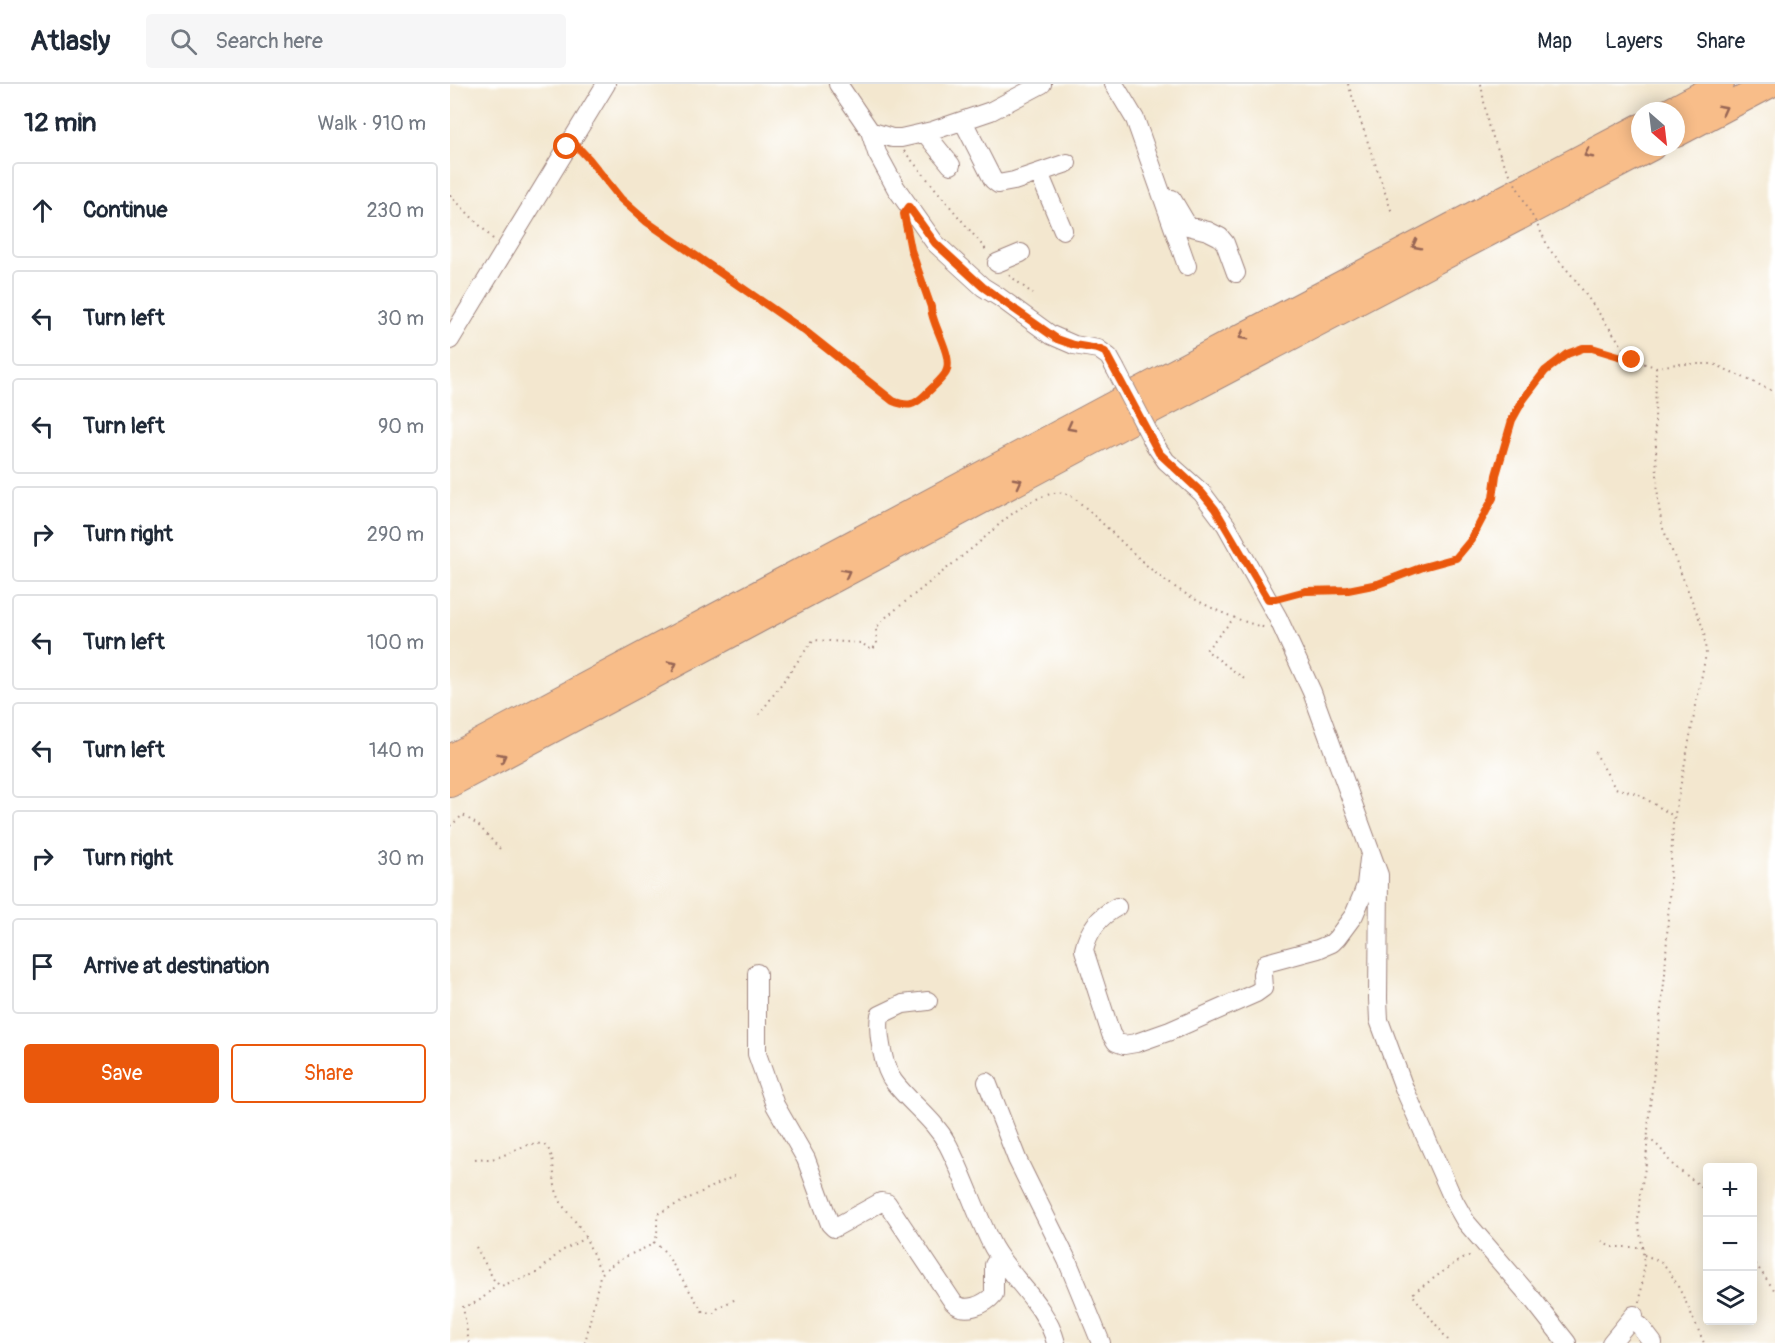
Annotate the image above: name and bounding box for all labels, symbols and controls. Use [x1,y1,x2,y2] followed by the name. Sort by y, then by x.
[146,14,566,68] search box
[30,24,110,59] text: Atlasly
[167,25,200,58] icon: search
[215,27,323,55] text: Search here
[1537,28,1572,55] text: Map
[1605,28,1663,55] text: Layers
[1696,28,1745,55] text: Share
[1631,102,1685,156] north arrow
[1717,105,1728,116] one-way arrow
[24,107,97,139] text: 12 min
[318,111,426,136] text: Walk · 910 m
[553,133,579,159] route start
[1584,147,1595,158] one-way arrow
[26,194,59,227] icon: ahead
[83,196,167,224] text: Continue
[367,198,424,223] text: 230 m
[1411,238,1422,249] one-way arrow
[26,302,59,335] icon: left
[83,304,165,332] text: Turn left
[377,306,424,331] text: 30 m
[1239,329,1249,340] one-way arrow
[1618,346,1644,372] route end
[26,410,59,443] icon: left
[83,412,165,440] text: Turn left
[378,414,424,439] text: 90 m
[1066,420,1077,431] one-way arrow
[1012,477,1023,489] one-way arrow
[26,518,59,551] icon: right
[83,520,173,548] text: Turn right
[367,522,424,547] text: 290 m
[839,569,850,580] one-way arrow
[26,626,59,659] icon: left
[83,628,165,656] text: Turn left
[367,630,424,655] text: 100 m
[667,661,678,672] one-way arrow
[26,734,59,767] icon: left
[83,736,165,764] text: Turn left
[369,738,424,763] text: 140 m
[495,753,506,764] one-way arrow
[26,842,59,875] icon: right
[83,844,173,872] text: Turn right
[377,846,424,871] text: 30 m
[26,950,59,983] icon: arrive
[83,952,269,980] text: Arrive at destination
[24,1044,219,1103] button: Save
[231,1044,426,1103] button: Share
[1703,1163,1757,1325] map controls
[1703,1163,1757,1217] button: +
[1703,1217,1757,1271] button: −
[1703,1271,1757,1325] button: layers

